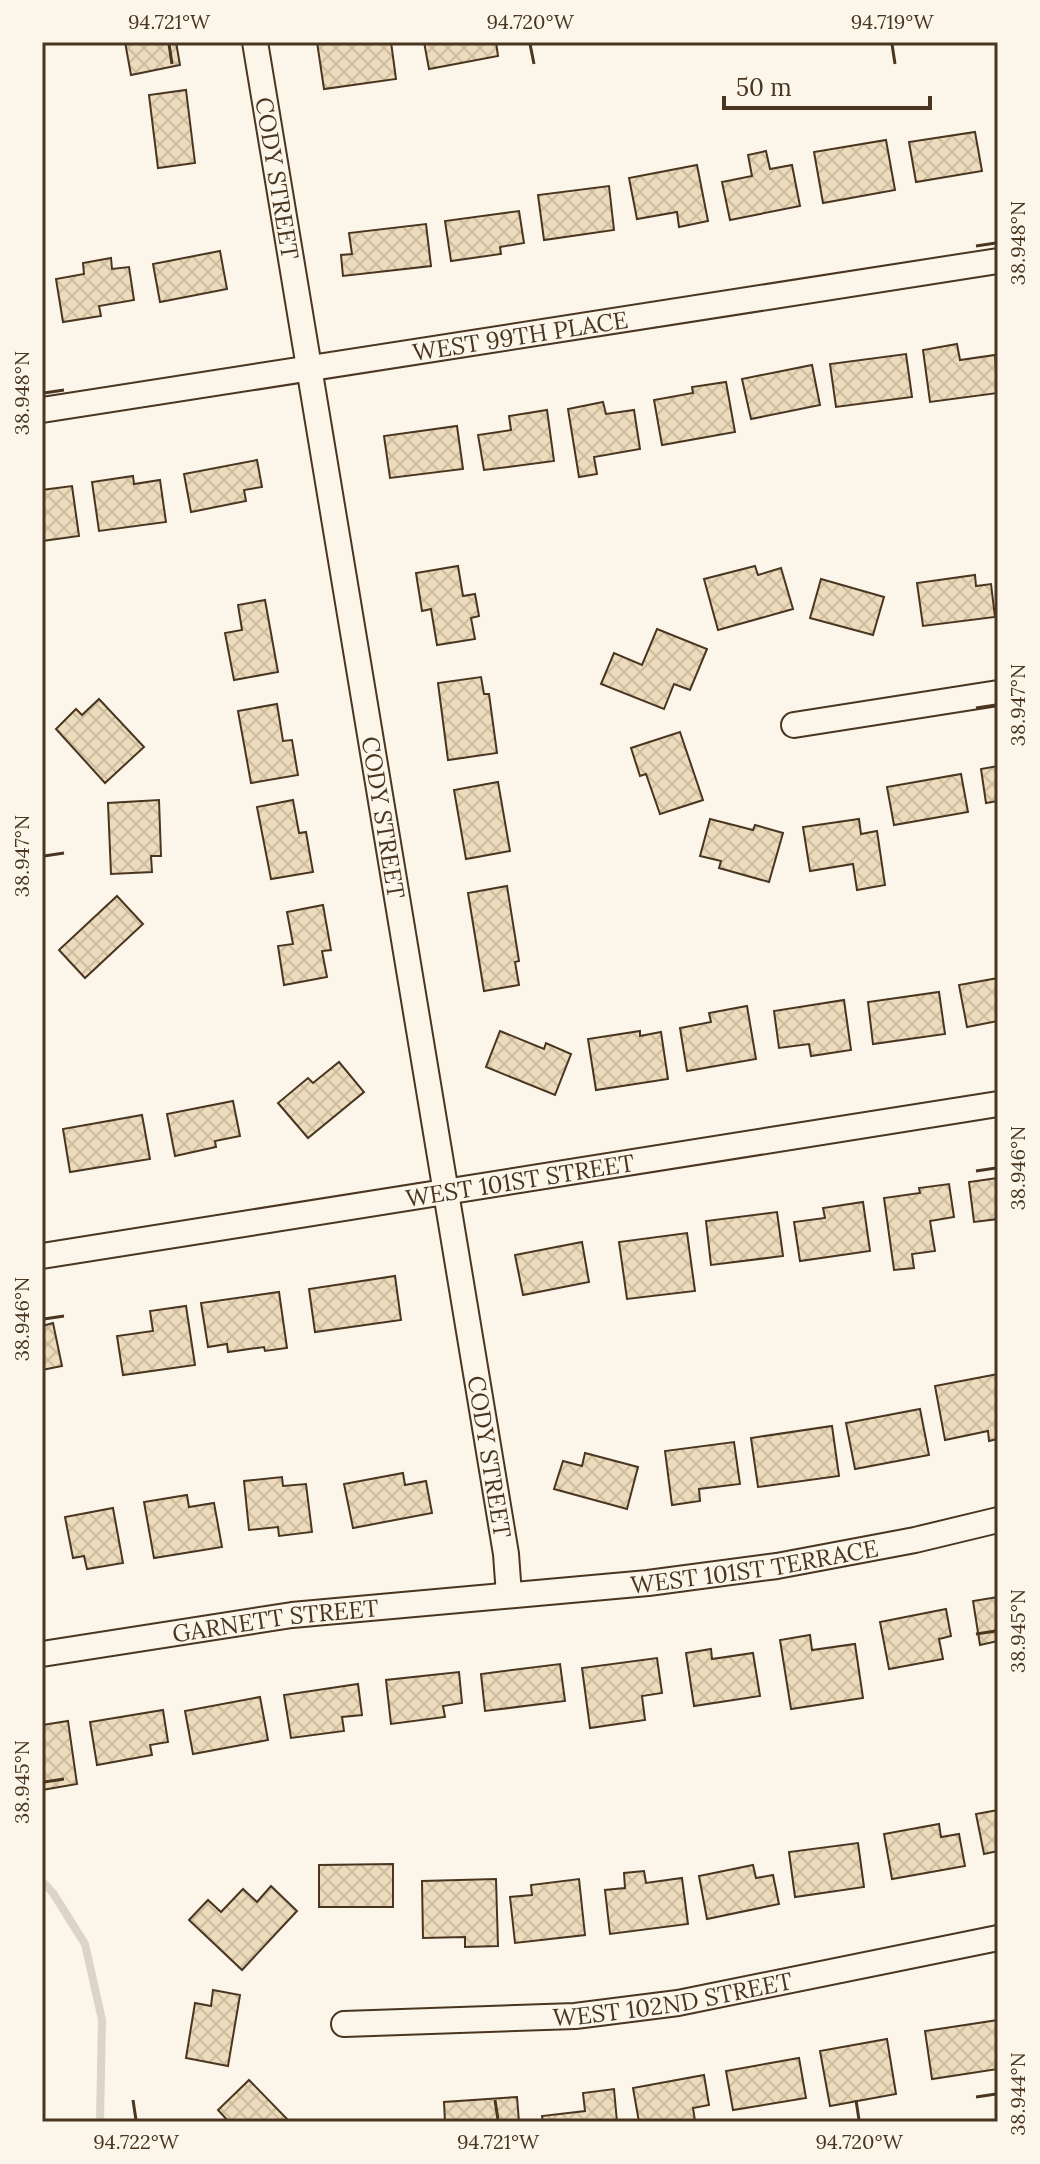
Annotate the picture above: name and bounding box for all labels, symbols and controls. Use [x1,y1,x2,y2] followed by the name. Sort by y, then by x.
[128,9,211,34] text: 94.721°W
[486,9,575,34] text: 94.720°W
[851,9,934,34] text: 94.719°W
[724,60,930,110] scale bar
[736,72,792,103] text: 50 m
[249,95,306,262] street label: CODY STREET
[1005,201,1030,285] text: 38.948°N
[410,303,630,368] street label: WEST 99TH PLACE
[9,351,34,435] text: 38.948°N
[1005,664,1030,746] text: 38.947°N
[355,734,412,901] street label: CODY STREET
[9,815,34,897] text: 38.947°N
[1005,1126,1030,1210] text: 38.946°N
[403,1147,637,1213] street label: WEST 101ST STREET
[9,1277,34,1361] text: 38.946°N
[461,1373,519,1540] street label: CODY STREET
[629,1532,881,1600] street label: WEST 101ST TERRACE
[1005,1589,1030,1673] text: 38.945°N
[170,1592,380,1649] street label: GARNETT STREET
[9,1740,34,1824] text: 38.945°N
[552,1965,795,2032] street label: WEST 102ND STREET
[1005,2052,1030,2136] text: 38.944°N
[93,2129,180,2154] text: 94.722°W
[457,2129,540,2154] text: 94.721°W
[815,2129,904,2154] text: 94.720°W

